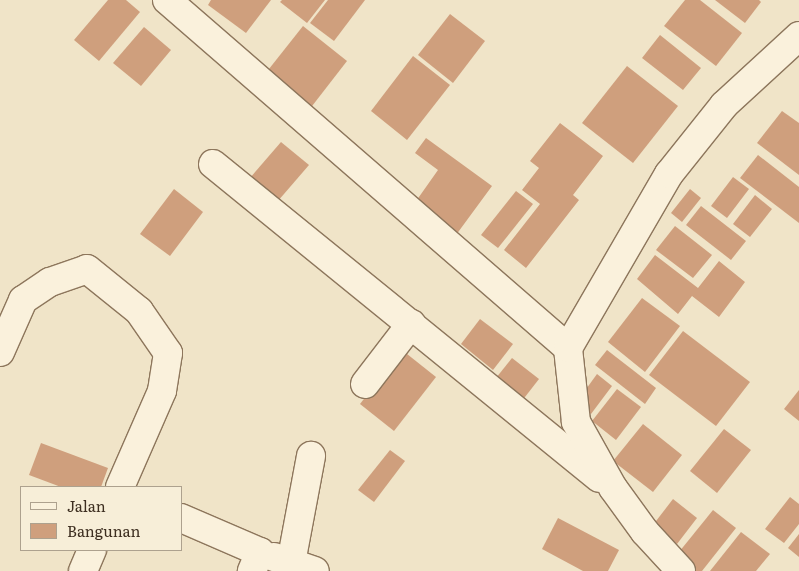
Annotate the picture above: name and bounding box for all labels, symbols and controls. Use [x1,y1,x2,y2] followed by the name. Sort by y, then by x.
[20,486,182,551] legend
[67,494,106,517] text: Jalan
[67,519,140,542] text: Bangunan

